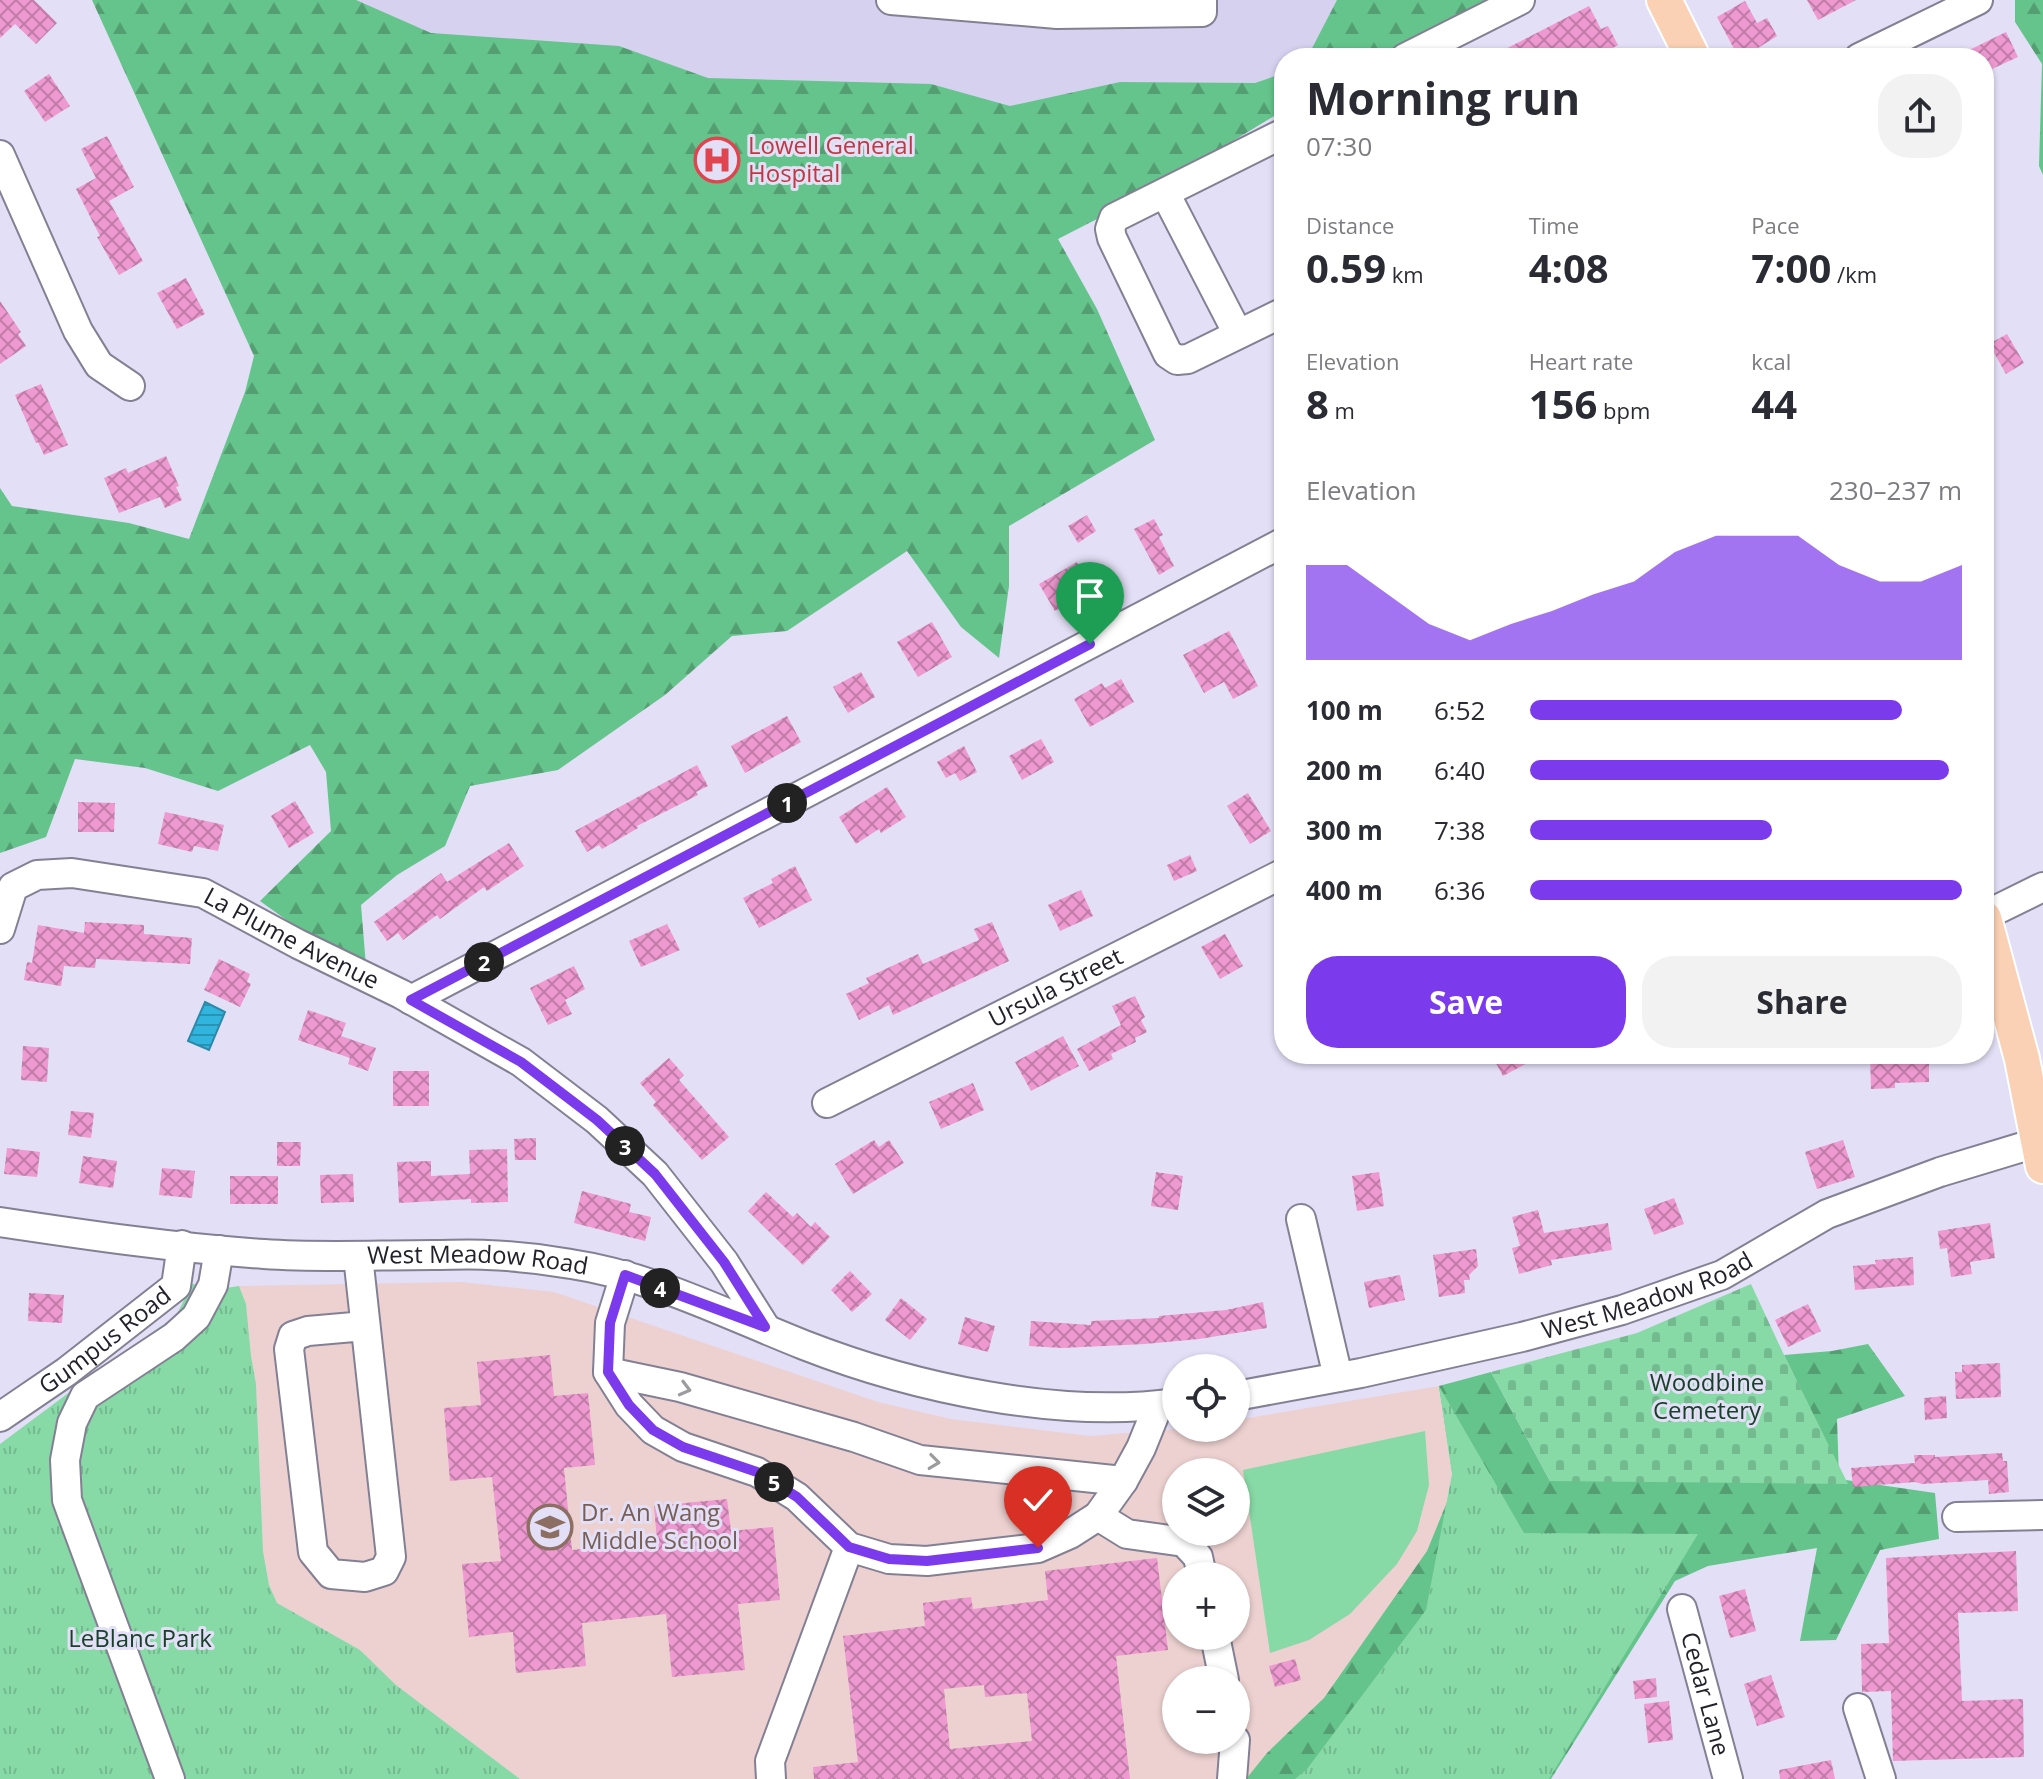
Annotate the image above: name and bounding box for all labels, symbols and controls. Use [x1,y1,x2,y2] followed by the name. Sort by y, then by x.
[1306,68,1580,128] text: Morning run
[1878,74,1962,158] button: share
[748,128,914,189] place label: Lowell General Hospital
[1306,128,1372,164] text: 07:30
[693,136,741,184] hospital icon: Lowell General Hospital
[1306,210,1394,240] text: Distance
[1529,210,1579,240] text: Time
[1751,210,1800,240] text: Pace
[1306,240,1386,295] text: 0.59
[1529,240,1609,295] text: 4:08
[1751,240,1831,295] text: 7:00
[1386,259,1424,289] text: km
[1831,259,1877,289] text: /km
[1306,346,1399,376] text: Elevation
[1529,346,1633,376] text: Heart rate
[1751,346,1791,376] text: kcal
[1306,376,1329,431] text: 8
[1529,376,1597,431] text: 156
[1751,376,1797,431] text: 44
[1329,395,1355,425] text: m
[1597,395,1650,425] text: bpm
[1306,472,1416,508] text: Elevation
[1829,472,1962,508] text: 230–237 m
[1056,562,1124,644] pin
[1068,574,1112,618] icon: arrive
[1306,692,1383,728] text: 100 m
[1434,692,1485,728] text: 6:52
[1306,752,1383,788] text: 200 m
[1434,752,1485,788] text: 6:40
[767,783,807,823] pin: 1
[781,788,793,818] text: 1
[1306,812,1383,848] text: 300 m
[1434,812,1485,848] text: 7:38
[1306,872,1383,908] text: 400 m
[1434,872,1485,908] text: 6:36
[199,879,385,996] street label: La Plume Avenue
[982,939,1128,1034] street label: Ursula Street
[464,942,504,982] pin: 2
[478,947,490,977] text: 2
[1306,956,1626,1048] button: Save
[1642,956,1962,1048] button: Share
[605,1126,645,1166] pin: 3
[619,1131,631,1161] text: 3
[367,1237,591,1282] street label: West Meadow Road
[1538,1243,1758,1346] street label: West Meadow Road
[640,1268,680,1308] pin: 4
[654,1273,666,1303] text: 4
[32,1278,177,1401] street label: Gumpus Road
[1162,1354,1250,1754] map controls
[1162,1354,1250,1442] button: locate
[1650,1365,1764,1426] park label: Woodbine Cemetery
[677,1379,691,1396] one-way arrow
[928,1453,941,1470] one-way arrow
[1162,1458,1250,1546] button: layers
[754,1462,794,1502] pin: 5
[1004,1466,1072,1548] pin
[768,1467,780,1497] text: 5
[1016,1478,1060,1522] icon: check
[581,1495,738,1556] place label: Dr. An Wang Middle School
[526,1503,574,1551] school or university icon: Dr. An Wang Middle School
[1162,1562,1250,1650] button: +
[68,1621,212,1654] park label: LeBlanc Park
[1674,1628,1739,1759] street label: Cedar Lane
[1162,1666,1250,1754] button: −

